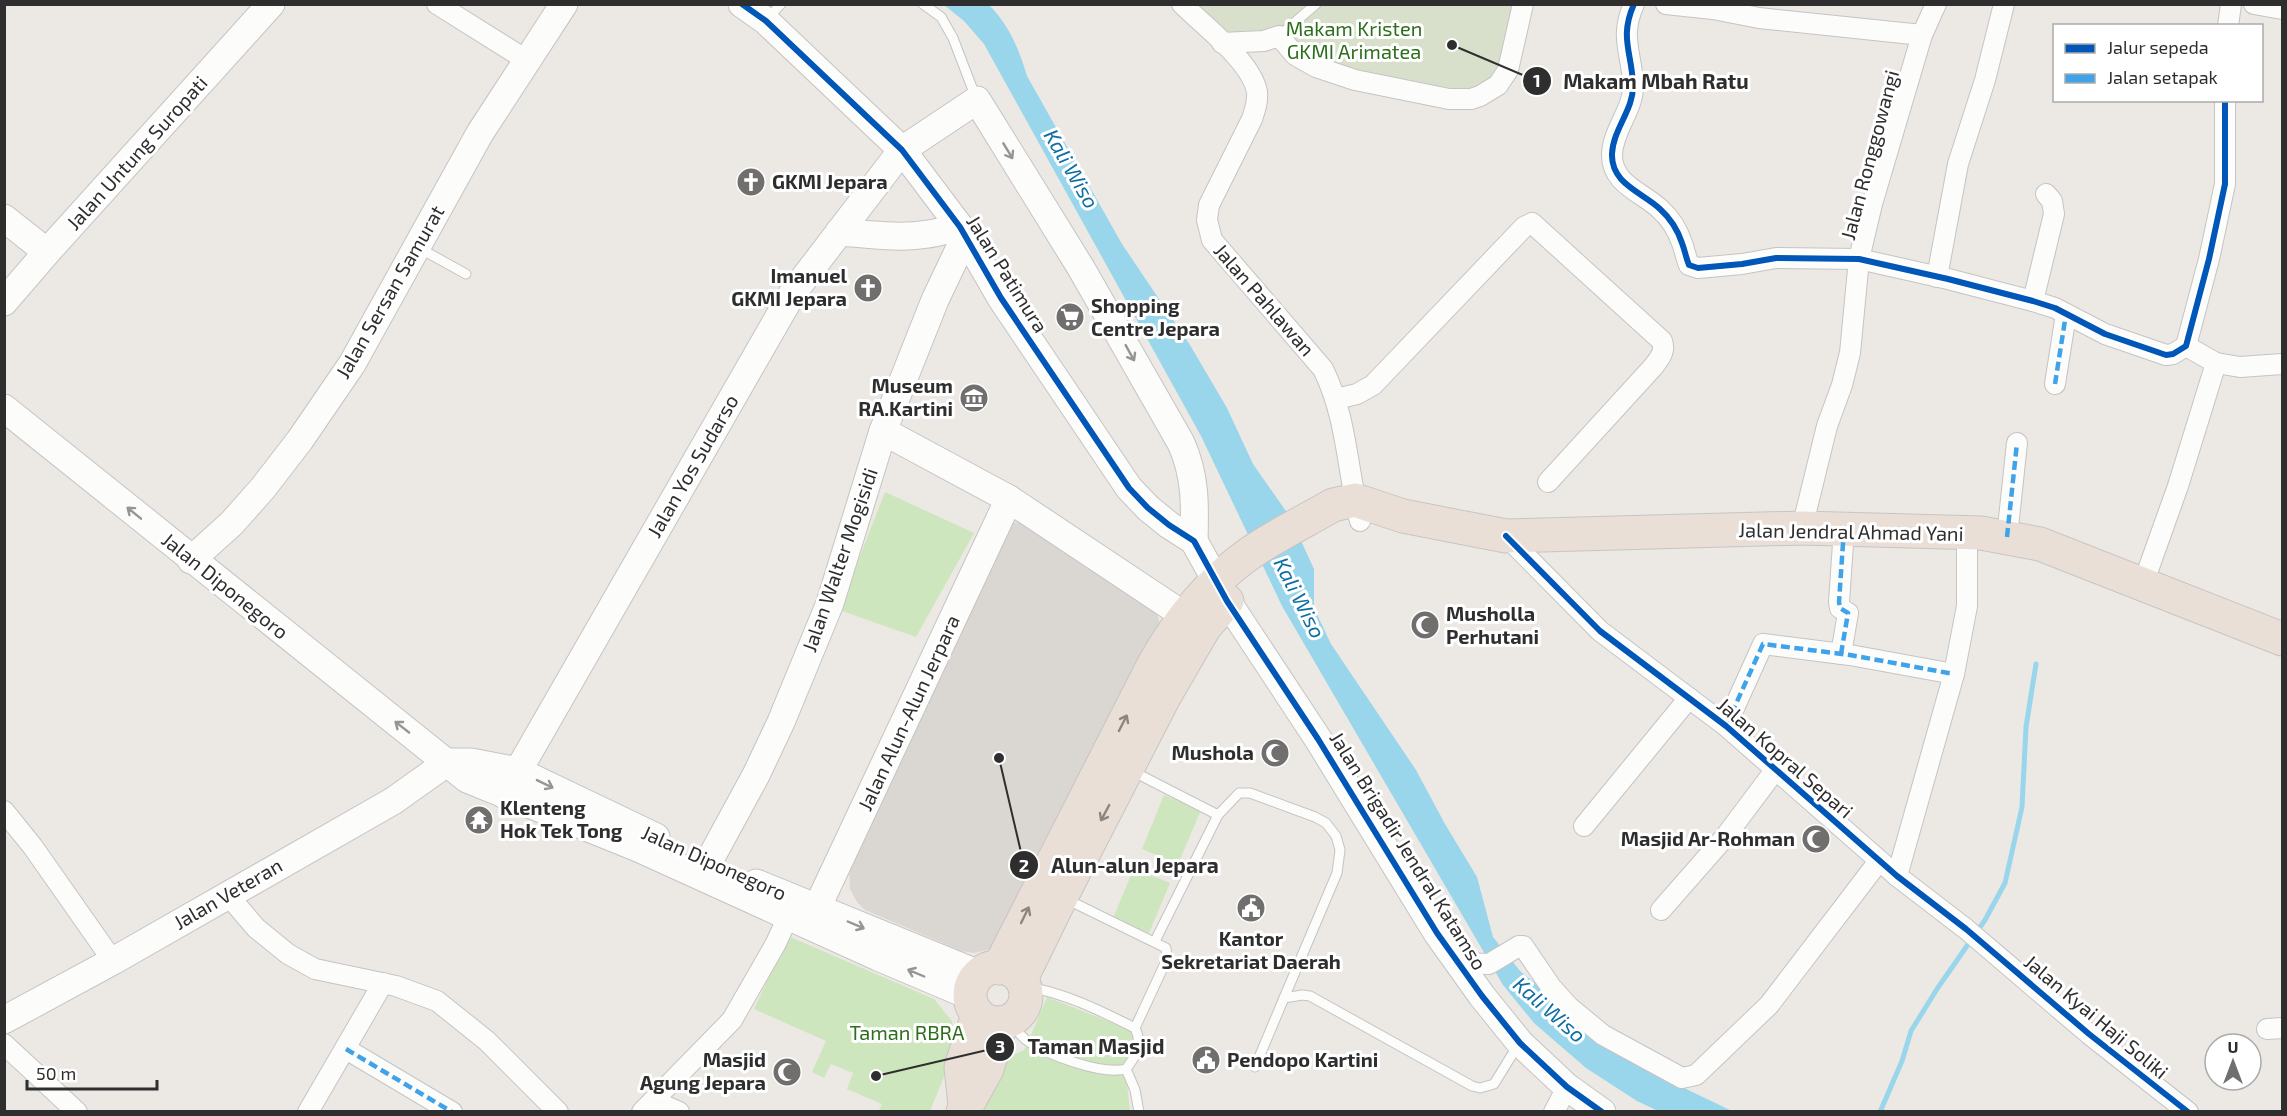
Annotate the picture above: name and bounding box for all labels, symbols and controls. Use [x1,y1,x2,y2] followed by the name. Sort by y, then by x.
[1286,16,1422,63] park label: Makam Kristen GKMI Arimatea
[2053,24,2263,102] legend
[2107,36,2209,58] text: Jalur sepeda
[1522,62,1761,101] callout: Makam Mbah Ratu
[2107,66,2218,88] text: Jalan setapak
[1835,67,1903,242] street label: Jalan Ronggowangi
[1563,68,1749,93] text: Makam Mbah Ratu
[1533,69,1541,91] text: 1
[61,70,212,234] street label: Jalan Untung Suropati
[1040,124,1105,212] water label: Kali Wiso
[1001,142,1014,159] one-way arrow
[735,166,767,198] church icon: GKMI Jepara
[772,169,888,193] place label: GKMI Jepara
[330,200,449,382] street label: Jalan Sersan Samurat
[962,210,1054,337] street label: Jalan Patimura
[1209,238,1320,360] street label: Jalan Pahlawan
[731,263,847,310] place label: Imanuel GKMI Jepara
[852,272,884,304] church icon: Imanuel GKMI Jepara
[1091,293,1220,340] place label: Shopping Centre Jepara
[1054,301,1086,333] supermarket icon: Shopping Centre Jepara
[1124,344,1136,361] one-way arrow
[858,373,953,420] place label: Museum RA.Kartini
[958,382,990,414] museum icon: Museum RA.Kartini
[642,390,743,541] street label: Jalan Yos Sudarso
[796,465,882,655] street label: Jalan Walter Mogisidi
[126,507,142,520] one-way arrow
[1738,517,1964,545] street label: Jalan Jendral Ahmad Yani
[157,527,294,644] street label: Jalan Diponegoro
[1269,553,1331,642] water label: Kali Wiso
[1446,601,1539,648] place label: Musholla Perhutani
[1409,609,1441,641] mosque icon: Musholla Perhutani
[852,611,964,814] street label: Jalan Alun-Alun Jerpara
[1713,692,1858,823] street label: Jalan Kopral Separi
[1118,714,1129,732] one-way arrow
[394,720,410,733] one-way arrow
[1325,727,1492,974] street label: Jalan Brigadir Jendral Katamso
[1259,737,1291,769] mosque icon: Mushola
[1171,740,1254,764] place label: Mushola
[535,779,553,790] one-way arrow
[500,795,623,842] place label: Klenteng Hok Tek Tong
[463,804,495,836] temple icon: Klenteng Hok Tek Tong
[1099,804,1111,821] one-way arrow
[638,819,791,905] street label: Jalan Diponegoro
[1800,823,1832,855] mosque icon: Masjid Ar-Rohman
[1621,826,1795,850] place label: Masjid Ar-Rohman
[1009,846,1231,885] callout: Alun-alun Jepara
[169,852,286,934] street label: Jalan Veteran
[1051,852,1219,877] text: Alun-alun Jepara
[1019,854,1029,876] text: 2
[1235,892,1267,924] public building icon: Kantor Sekretariat Daerah
[1020,907,1031,925] one-way arrow
[846,920,865,931] one-way arrow
[1161,926,1341,973] place label: Kantor Sekretariat Daerah
[2020,949,2173,1083] street label: Jalan Kyai Haji Soliki
[907,967,925,978] one-way arrow
[1509,971,1591,1047] water label: Kali Wiso
[850,1020,965,1044] park label: Taman RBRA
[985,1027,1176,1066] callout: Taman Masjid
[2203,1032,2263,1092] north arrow
[1028,1033,1164,1058] text: Taman Masjid
[995,1035,1005,1057] text: 3
[2228,1037,2238,1056] text: U
[1190,1044,1222,1076] public building icon: Pendopo Kartini
[640,1047,766,1094] place label: Masjid Agung Jepara
[1227,1047,1378,1071] place label: Pendopo Kartini
[27,1053,158,1091] scale bar
[771,1056,803,1088] mosque icon: Masjid Agung Jepara
[36,1062,76,1084] text: 50 m

